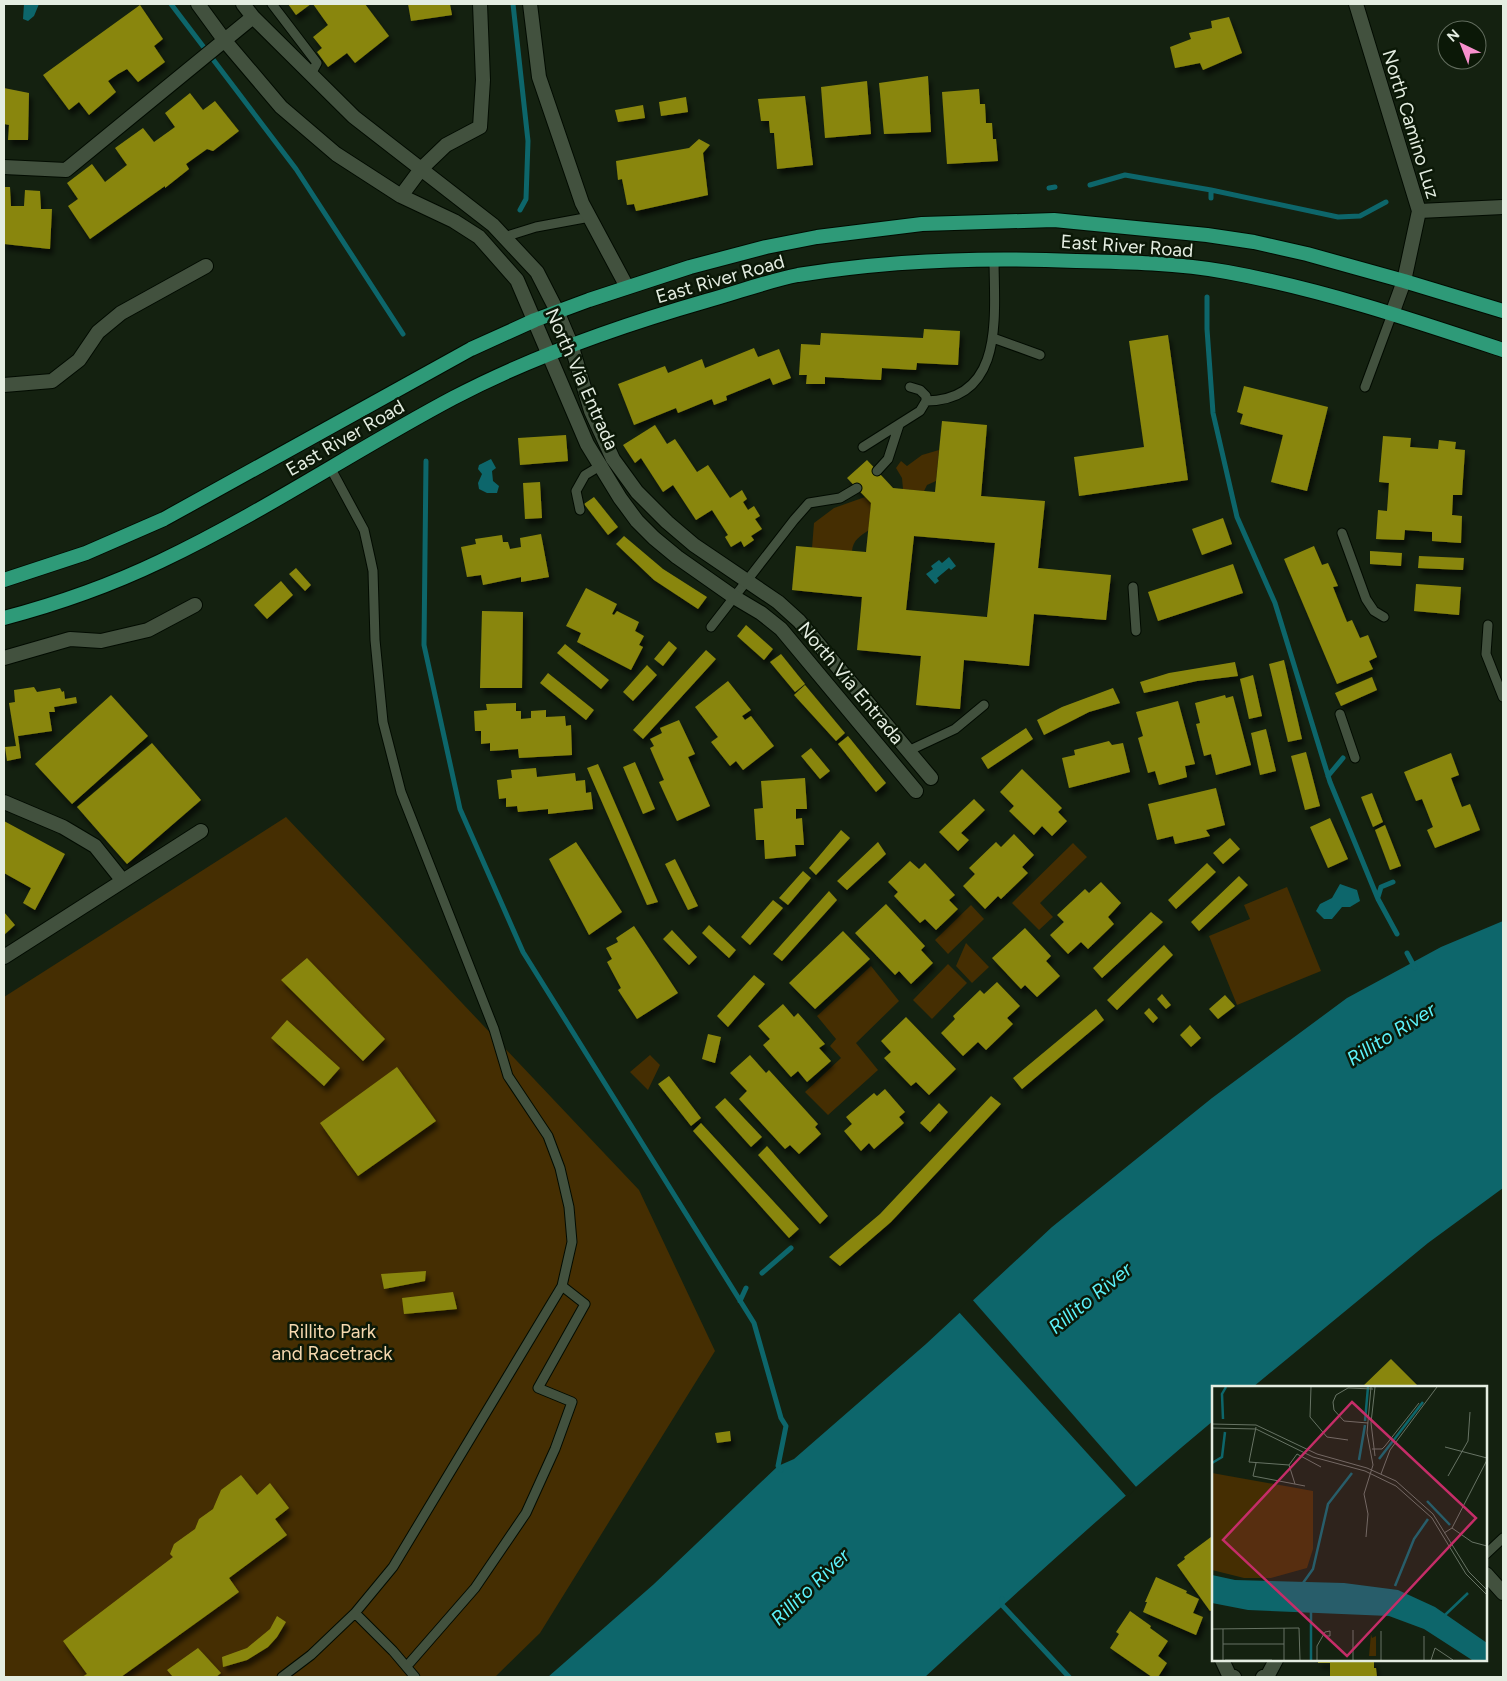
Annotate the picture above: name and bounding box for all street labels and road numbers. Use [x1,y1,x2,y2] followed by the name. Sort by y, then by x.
[1377,47,1445,201] street label: North Camino Luz
[1060,230,1194,262] street label: East River Road
[653,250,787,308] street label: East River Road
[540,305,624,453] street label: North Via Entrada
[282,395,408,481] street label: East River Road
[793,617,909,749] street label: North Via Entrada

